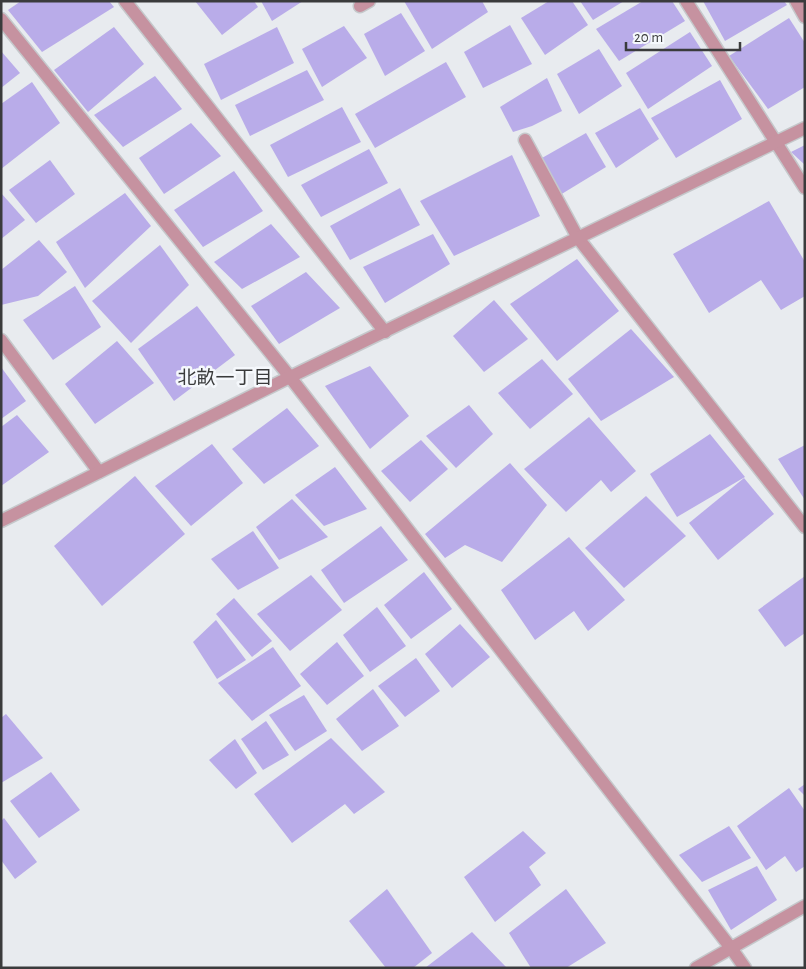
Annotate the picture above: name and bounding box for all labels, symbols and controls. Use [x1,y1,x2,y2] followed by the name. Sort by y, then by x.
[626,20,740,52] scale bar
[634,30,663,45] text: 20 m
[177,368,273,388] district label: 北畝一丁目

